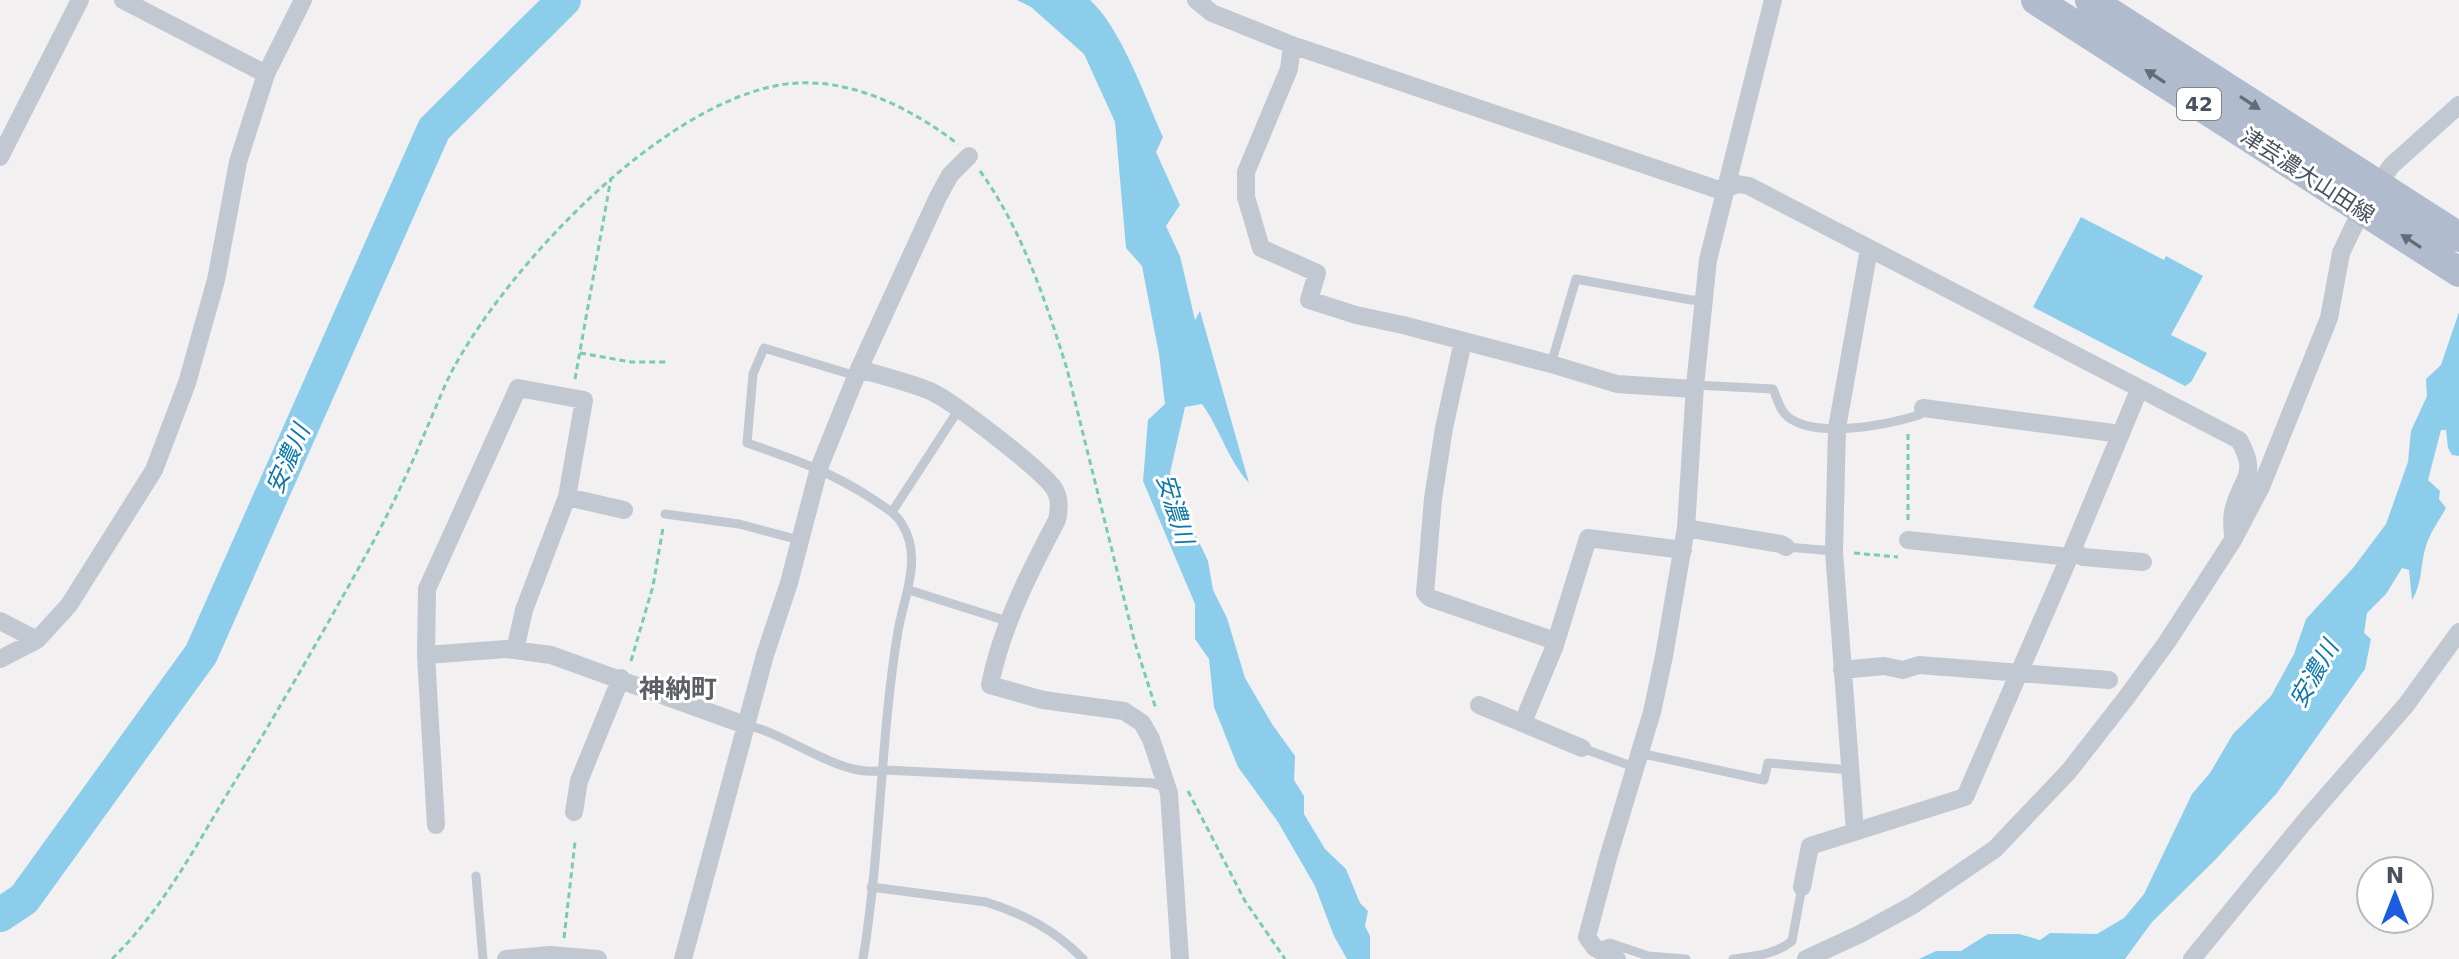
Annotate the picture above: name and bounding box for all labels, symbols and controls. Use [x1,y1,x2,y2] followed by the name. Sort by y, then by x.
[2144,70,2166,84] one-way arrow
[2177,88,2221,120] road number: 42
[2239,95,2260,110] one-way arrow
[2236,123,2379,228] street label: 津芸濃大山田線
[2400,233,2421,248] one-way arrow
[261,418,317,498] water label: 安濃川
[1151,470,1200,550] water label: 安濃川
[2284,633,2346,712] water label: 安濃川
[639,674,717,704] district label: 神納町
[2355,855,2435,935] north arrow
[2386,863,2404,888] text: N

